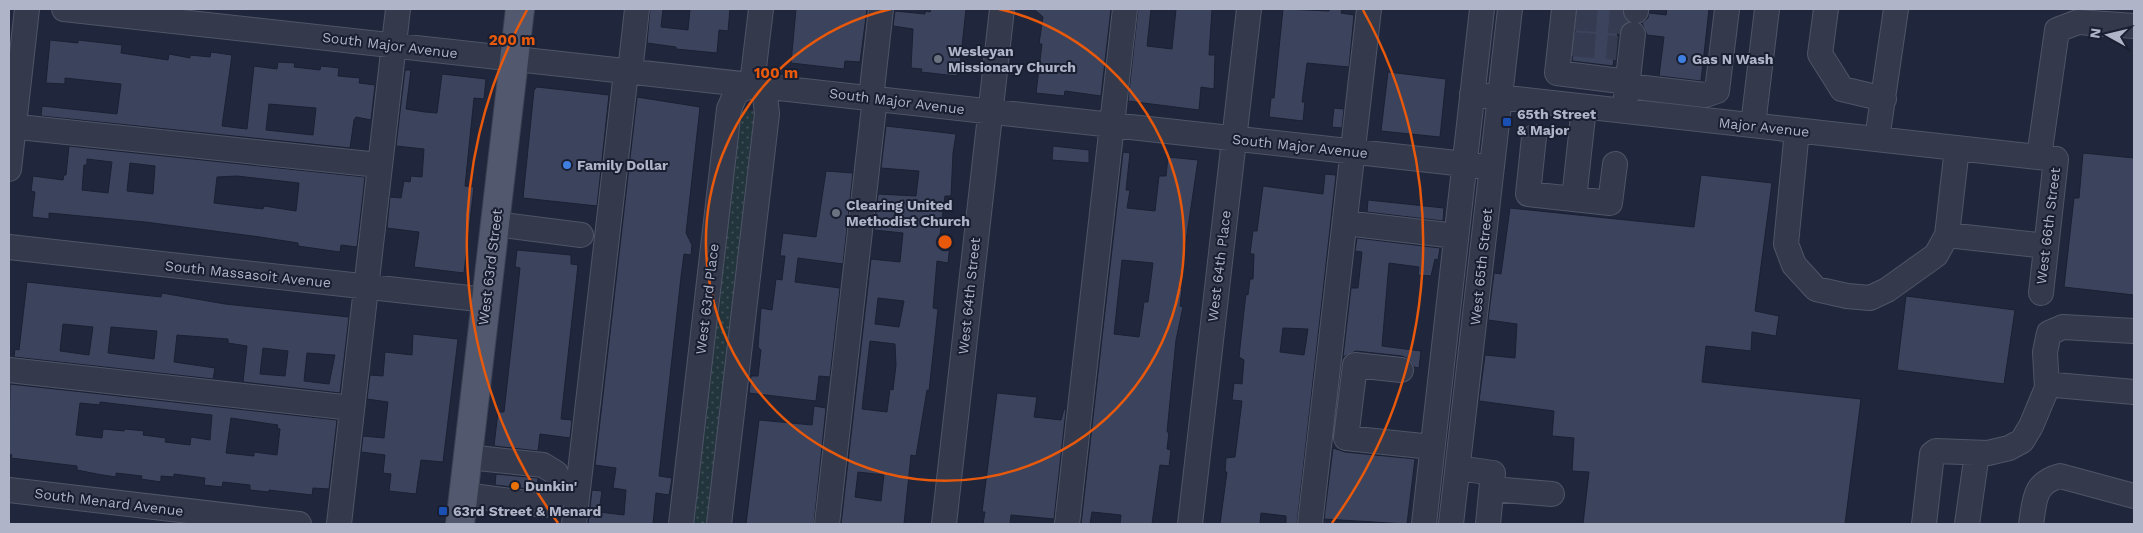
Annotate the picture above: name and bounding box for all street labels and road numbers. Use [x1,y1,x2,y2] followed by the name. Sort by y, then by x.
[321,29,459,61] street label: South Major Avenue
[828,85,966,117] street label: South Major Avenue
[1718,114,1810,140] street label: Major Avenue
[1231,131,1369,161] street label: South Major Avenue
[2033,167,2063,285] street label: West 66th Street
[475,208,505,326] street label: West 63rd Street
[1467,208,1495,326] street label: West 65th Street
[1204,209,1234,323] street label: West 64th Place
[955,237,983,355] street label: West 64th Street
[692,243,722,355] street label: West 63rd Place
[164,257,332,291] street label: South Massasoit Avenue
[34,485,184,519] street label: South Menard Avenue

